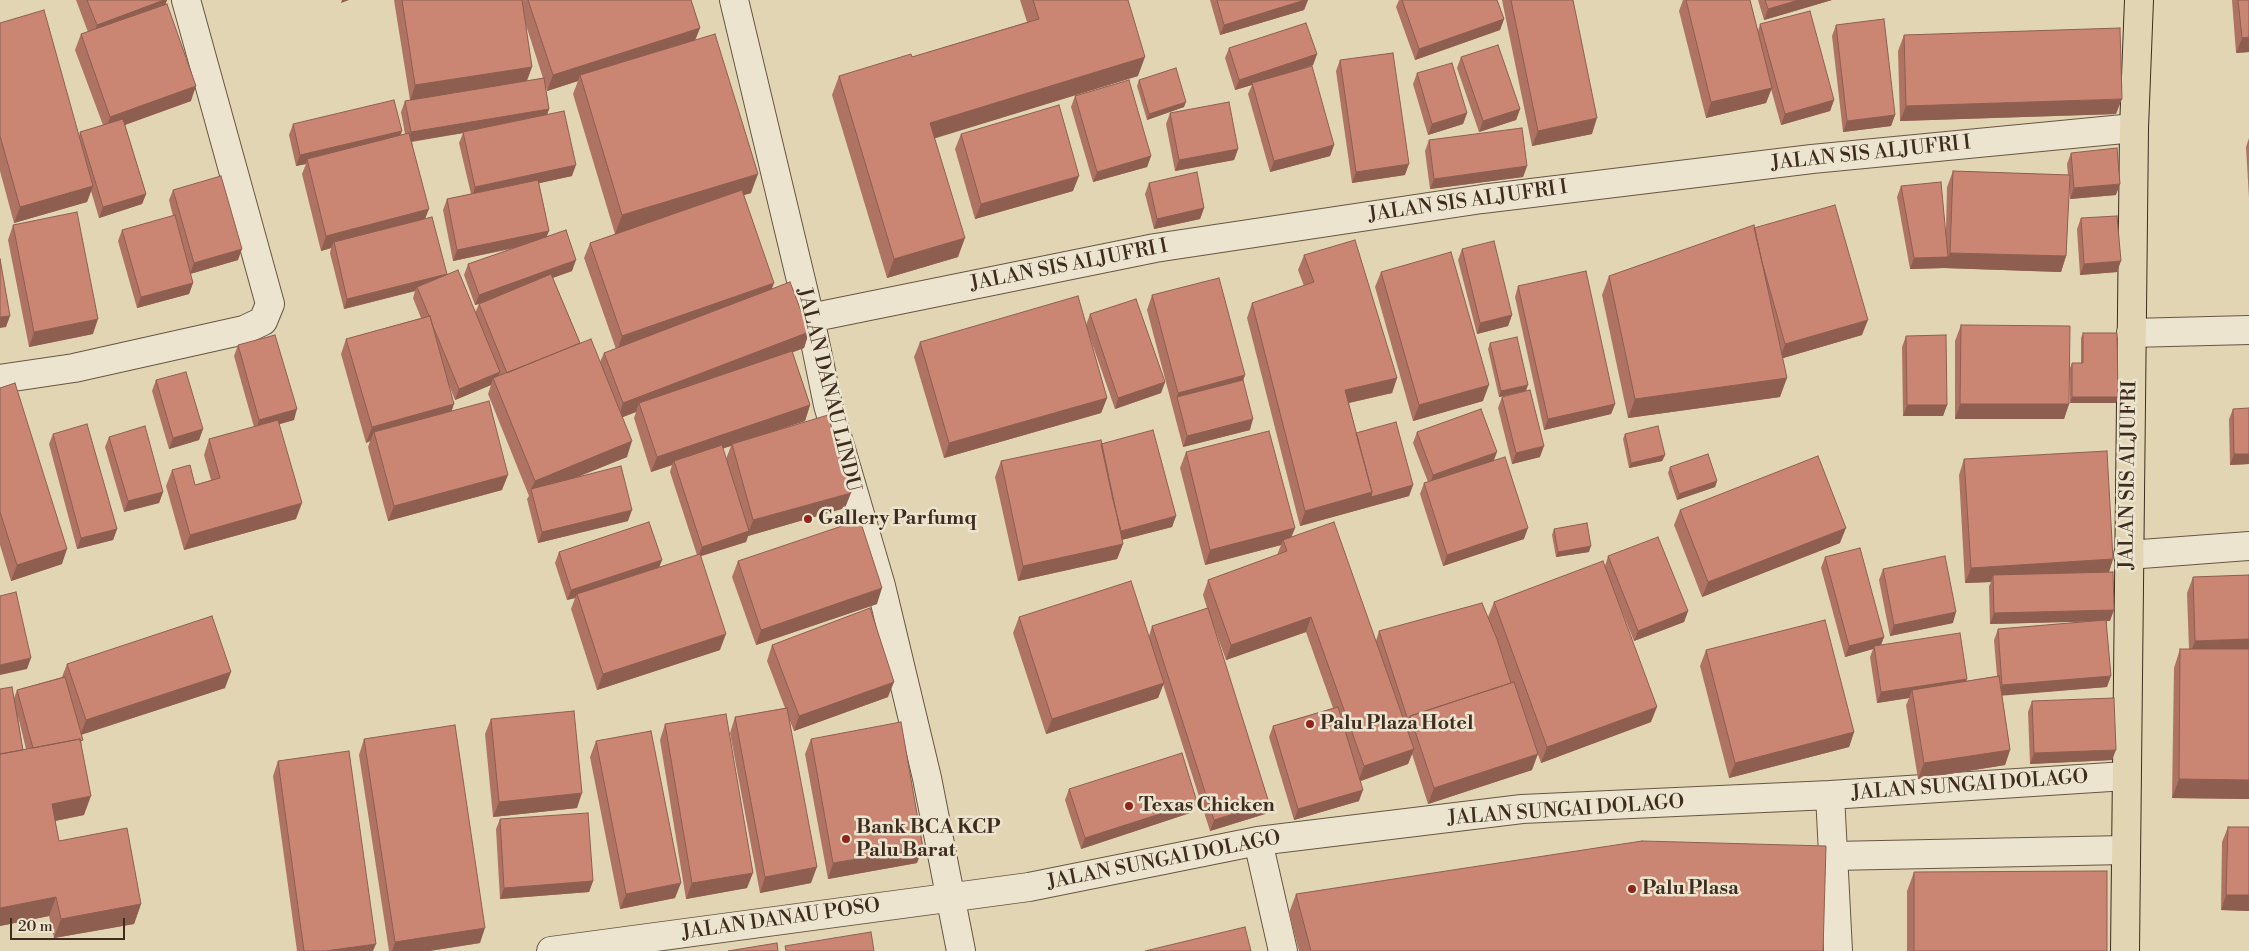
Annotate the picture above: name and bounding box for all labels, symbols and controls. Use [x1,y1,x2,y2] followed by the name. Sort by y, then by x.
[1770,132,1972,176] street label: JALAN SIS ALJUFRI I
[1367,176,1569,228] street label: JALAN SIS ALJUFRI I
[968,235,1170,297] street label: JALAN SIS ALJUFRI I
[791,286,865,494] street label: JALAN DANAU LINDU
[2115,380,2143,570] street label: JALAN SIS ALJUFRI
[818,507,977,531] place label: Gallery Parfumq
[802,513,814,525] marker: Gallery Parfumq
[1320,712,1473,736] place label: Palu Plaza Hotel
[1304,718,1316,730] marker: Palu Plaza Hotel
[1851,766,2089,806] street label: JALAN SUNGAI DOLAGO
[1447,791,1685,831] street label: JALAN SUNGAI DOLAGO
[1139,794,1275,818] place label: Texas Chicken
[1123,800,1135,812] marker: Texas Chicken
[856,816,1000,863] place label: Bank BCA KCP Palu Barat
[1045,827,1283,895] street label: JALAN SUNGAI DOLAGO
[840,833,852,845] marker: Bank BCA KCP Palu Barat
[1642,877,1739,901] place label: Palu Plasa
[1626,883,1638,895] marker: Palu Plasa
[680,894,882,946] street label: JALAN DANAU POSO
[12,908,128,940] scale bar
[18,917,53,936] text: 20 m

